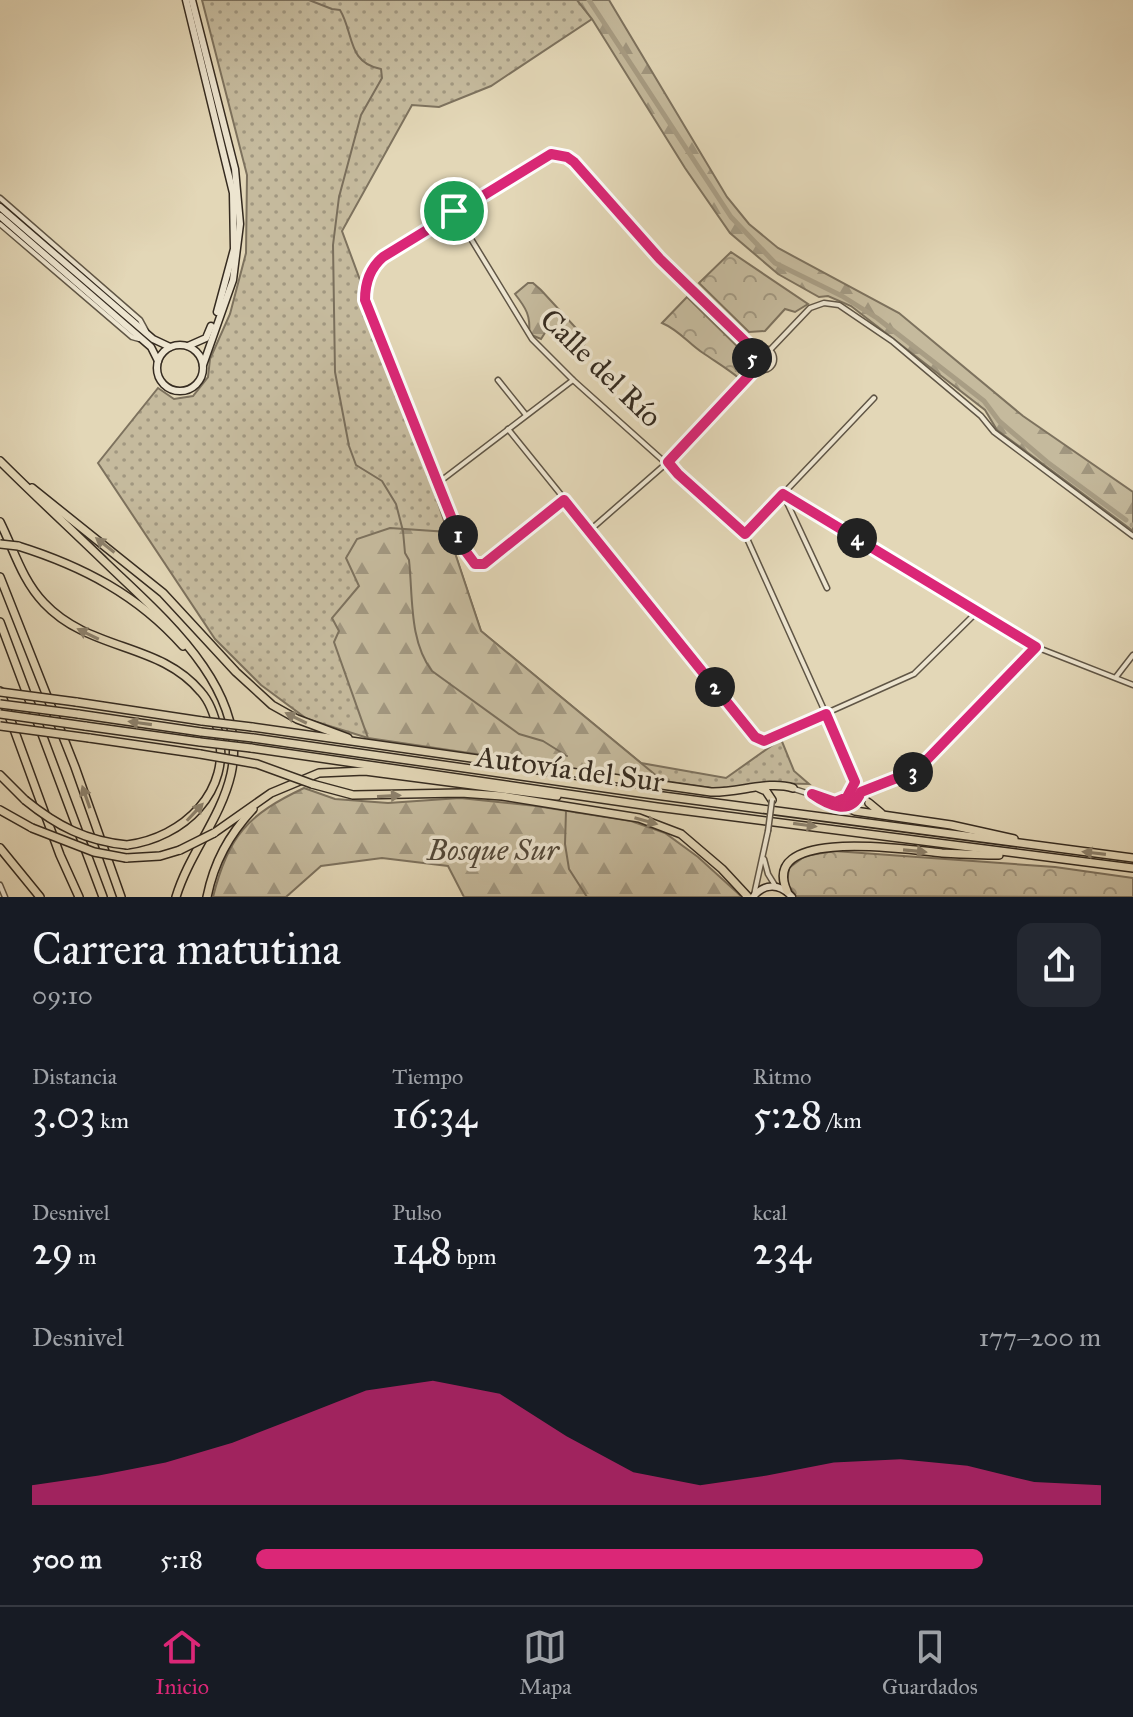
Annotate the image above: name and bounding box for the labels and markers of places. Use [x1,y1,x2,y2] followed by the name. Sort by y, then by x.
[420,177,488,245] pin
[732,338,772,378] pin: 5
[438,515,478,555] pin: 1
[837,518,877,558] pin: 4
[695,667,735,707] pin: 2
[893,752,933,792] pin: 3

